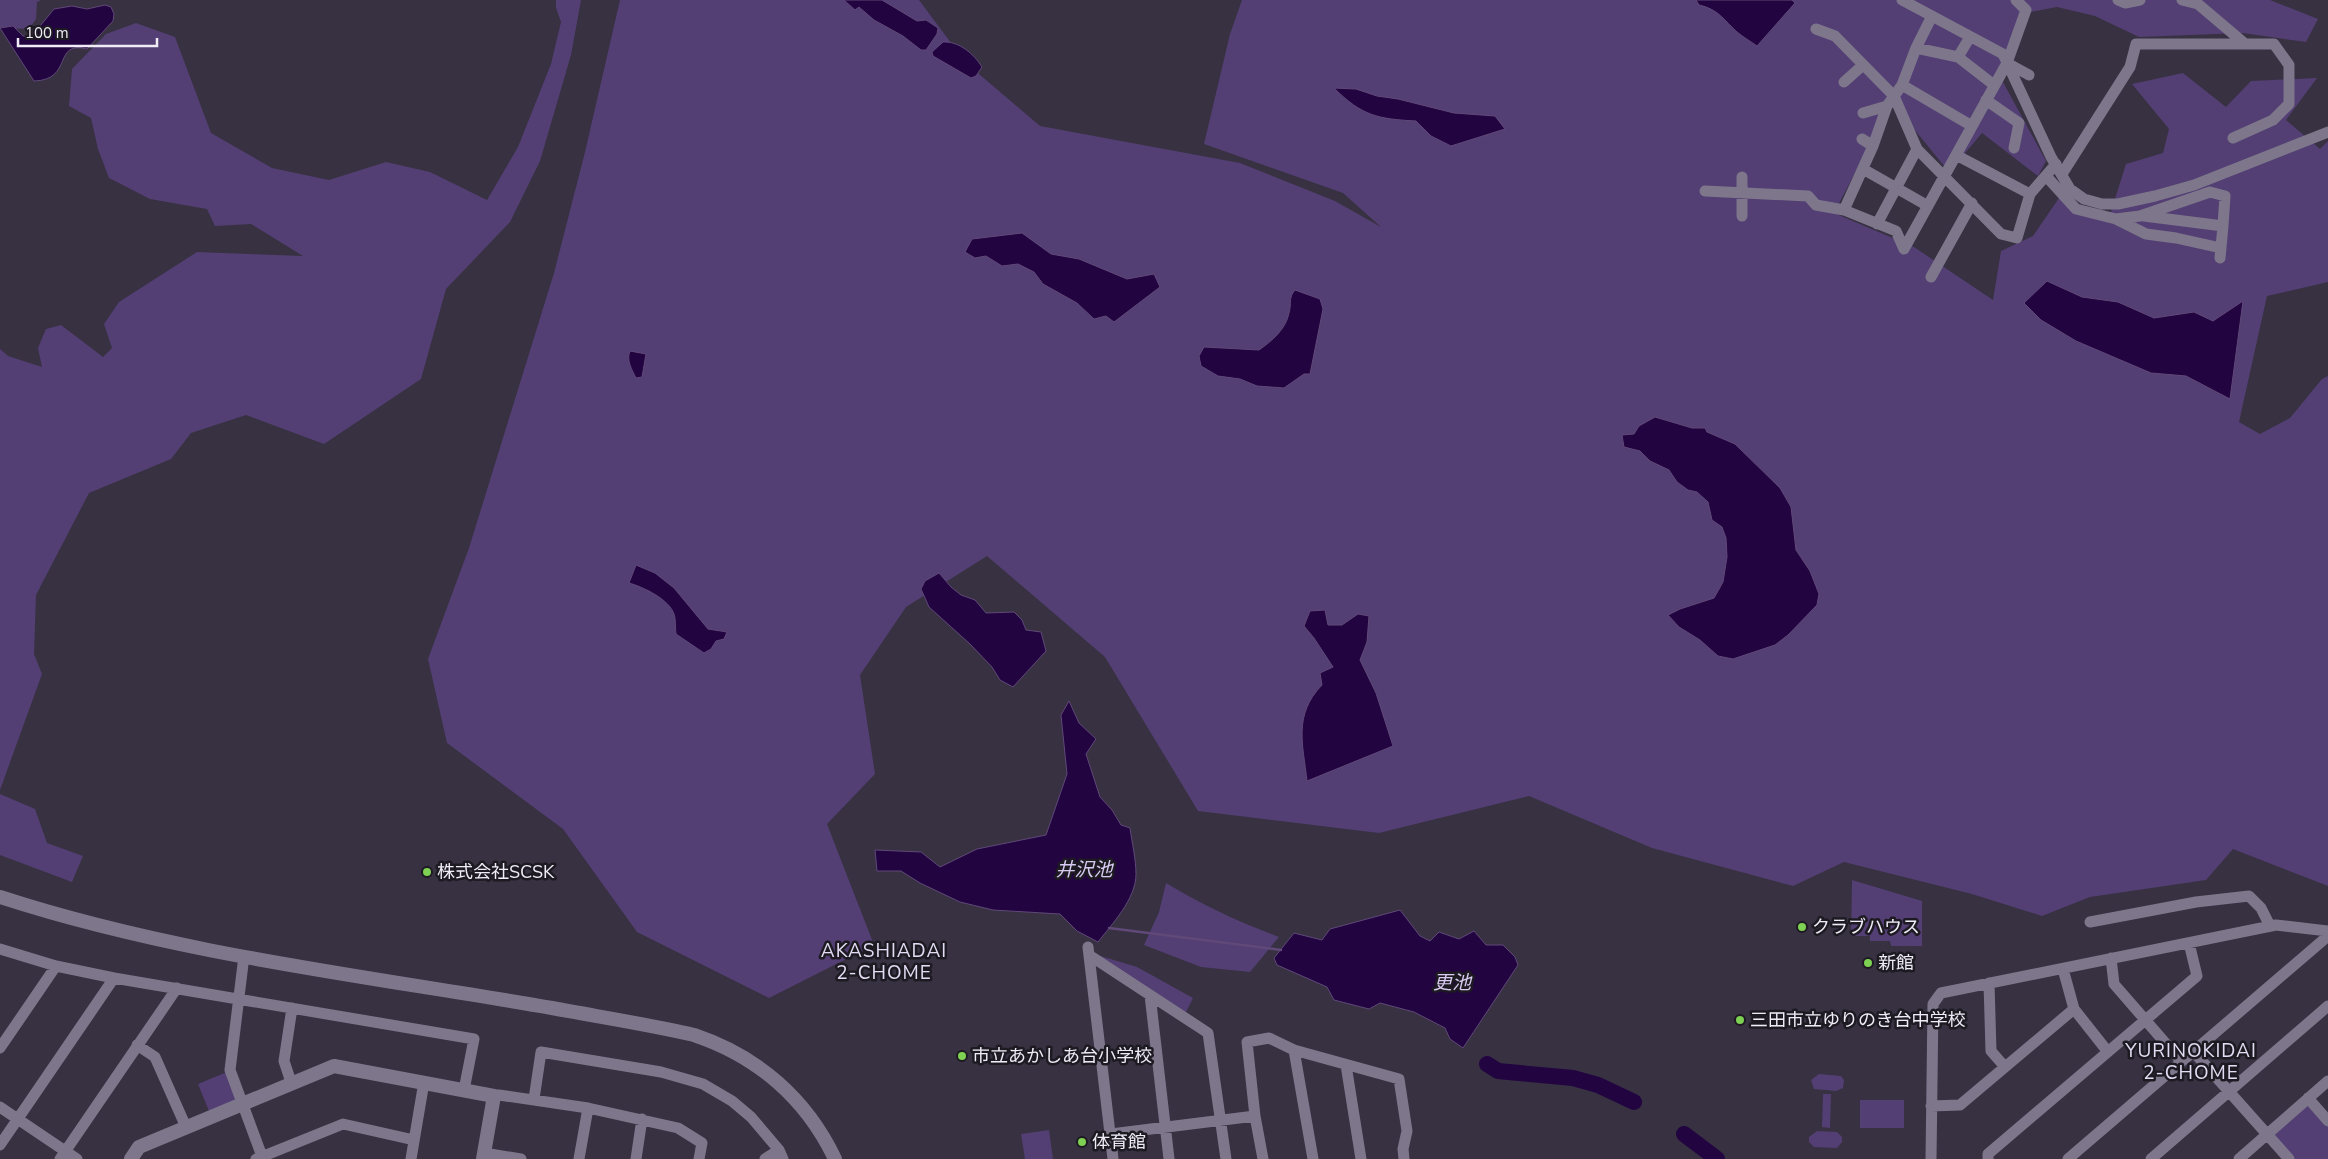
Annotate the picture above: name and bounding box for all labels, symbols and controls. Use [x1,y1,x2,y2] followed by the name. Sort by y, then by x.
[18,15,156,47] scale bar
[25,23,69,43] text: 100 m
[1055,857,1114,883] water label: 井沢池
[437,860,555,884] place label: 株式会社SCSK
[421,866,433,878] marker: 株式会社SCSK
[1812,915,1920,939] place label: クラブハウス
[1796,921,1808,933] marker: クラブハウス
[821,938,947,986] district label: AKASHIADAI 2-CHOME
[1878,951,1914,975] place label: 新館
[1862,957,1874,969] marker: 新館
[1433,970,1473,996] water label: 更池
[1750,1008,1965,1032] place label: 三田市立ゆりのき台中学校
[1734,1014,1746,1026] marker: 三田市立ゆりのき台中学校
[2124,1038,2257,1086] district label: YURINOKIDAI 2-CHOME
[972,1044,1152,1068] place label: 市立あかしあ台小学校
[956,1050,968,1062] marker: 市立あかしあ台小学校
[1092,1130,1146,1154] place label: 体育館
[1076,1136,1088,1148] marker: 体育館

